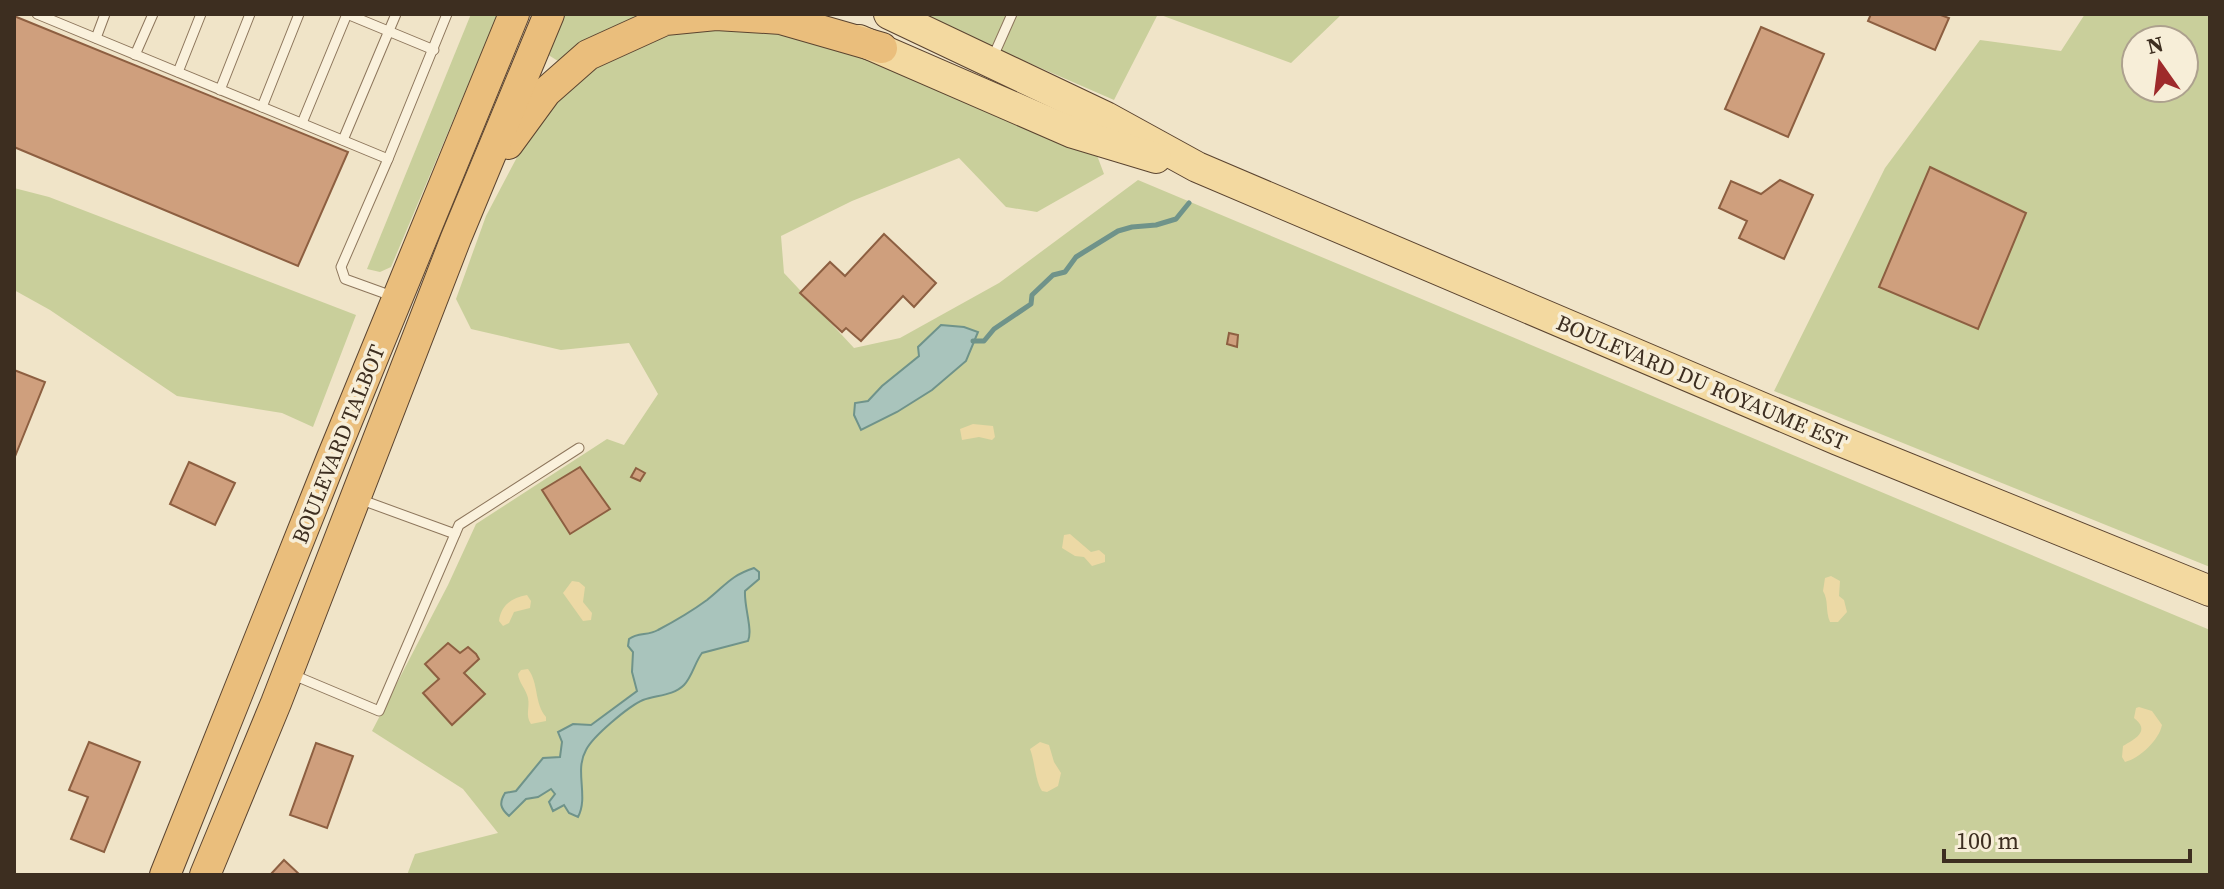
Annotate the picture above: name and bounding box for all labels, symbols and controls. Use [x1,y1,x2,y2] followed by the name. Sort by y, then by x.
[2120,24,2200,104] north arrow
[2144,28,2167,61] text: N
[1552,307,1852,457] street label: BOULEVARD DU ROYAUME EST
[284,340,392,548] street label: BOULEVARD TALBOT
[1944,813,2190,863] scale bar
[1956,824,2019,857] text: 100 m

